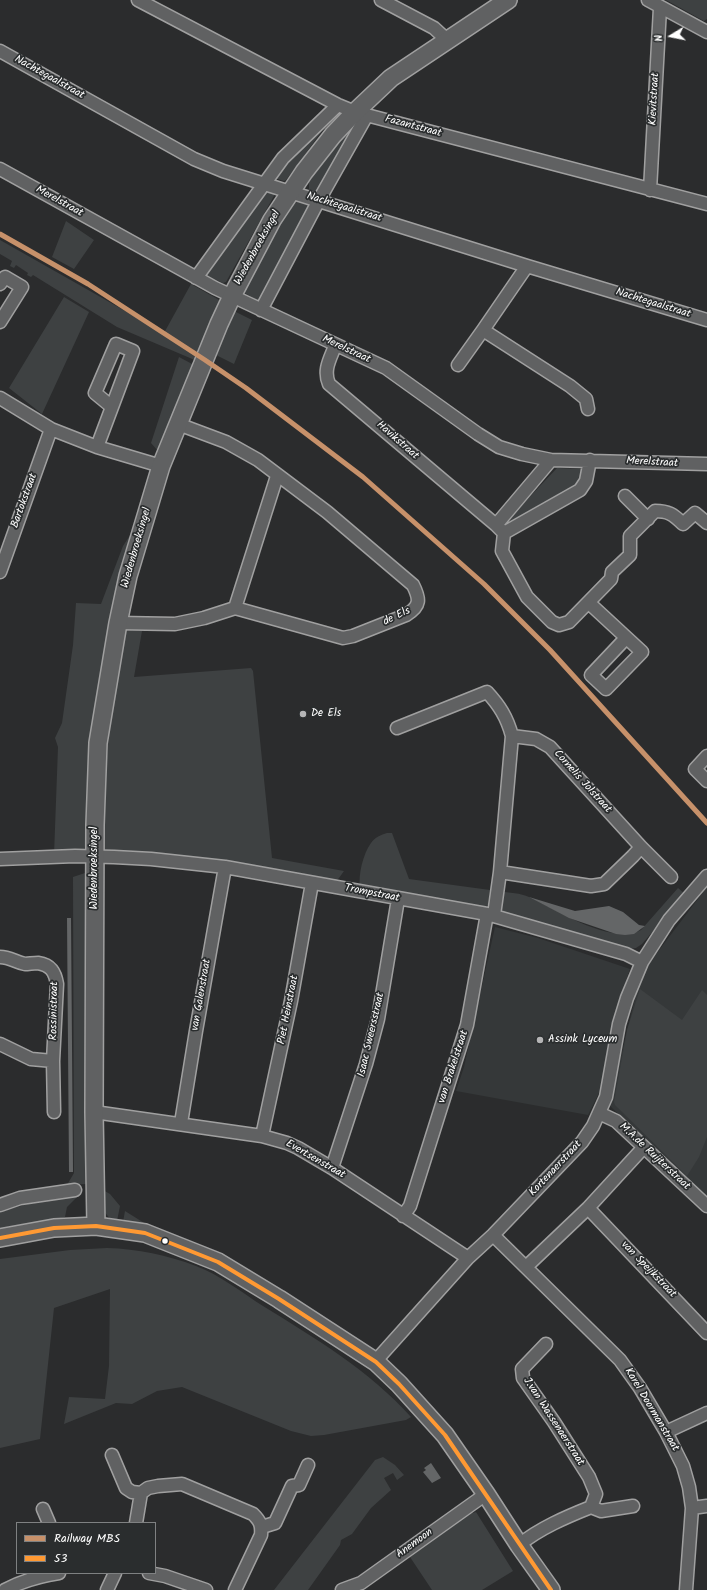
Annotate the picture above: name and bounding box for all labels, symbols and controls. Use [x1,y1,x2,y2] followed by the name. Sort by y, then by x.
[651,16,691,56] north arrow
[650,33,669,43] text: N
[12,53,86,103] street label: Nachtegaalstraat
[647,72,663,126] street label: Kievitstraat
[383,113,443,141] street label: Fazantstraat
[33,184,85,220] street label: Merelstraat
[305,190,383,226] street label: Nachtegaalstraat
[232,208,284,288] street label: Wiedenbroeksingel
[614,286,692,322] street label: Nachtegaalstraat
[320,333,372,367] street label: Merelstraat
[373,419,421,463] street label: Havikstraat
[626,455,678,471] street label: Merelstraat
[9,472,41,530] street label: Bartokstraat
[119,506,155,590] street label: Wiedenbroeksingel
[381,605,413,629] street label: de Els
[311,707,341,721] place label: De Els
[298,709,308,719] marker: De Els
[550,748,614,816] street label: Cornelis Jolstraat
[88,826,102,910] street label: Wiedenbroeksingel
[343,882,401,906] street label: Trompstraat
[189,958,215,1032] street label: van Galenstraat
[276,974,302,1046] street label: Piet Heinstraat
[48,981,62,1041] street label: Rossinistraat
[356,991,388,1079] street label: Isaac Sweersstraat
[436,1029,472,1105] street label: van Brakelstraat
[548,1033,617,1047] place label: Assink Lyceum
[535,1035,545,1045] marker: Assink Lyceum
[616,1121,692,1193] street label: M.A.de Ruijterstraat
[283,1138,347,1182] street label: Evertsenstraat
[527,1138,585,1200] street label: Kortenaerstraat
[160,1236,170,1246] unlabelled marker
[618,1239,678,1301] street label: van Speijkstraat
[621,1366,681,1454] street label: Karel Doormanstraat
[520,1375,586,1469] street label: J.van Wassenaerstraat
[16,1522,156,1574] legend
[394,1526,436,1562] street label: Anemoon
[54,1529,120,1548] text: Railway MBS
[54,1549,67,1568] text: 53

